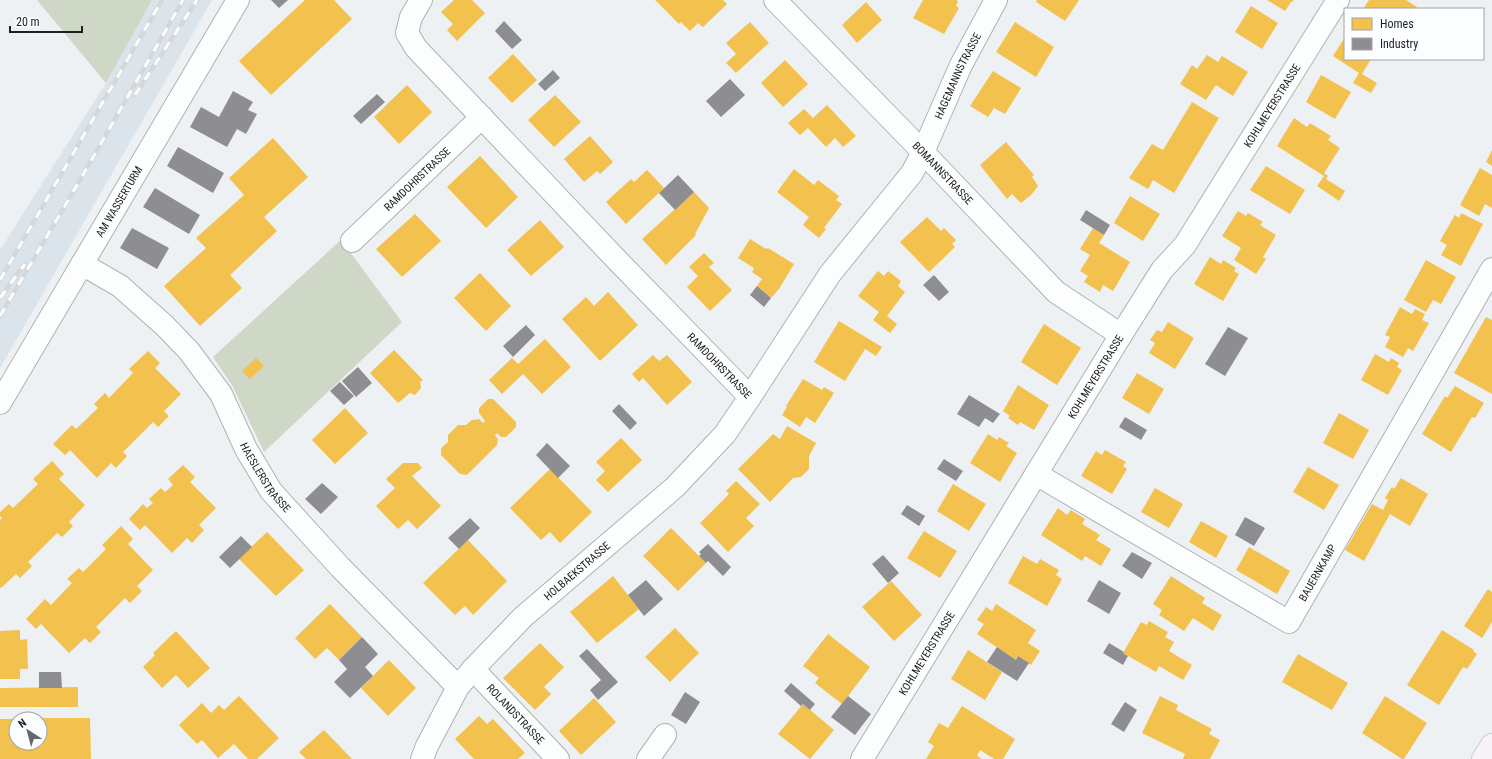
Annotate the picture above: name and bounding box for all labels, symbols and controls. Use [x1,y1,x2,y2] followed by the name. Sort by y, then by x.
[10,8,82,34] scale bar
[1344,8,1484,60] legend
[16,15,40,29] text: 20 m
[1380,17,1414,31] text: Homes
[932,30,984,121] street label: HAGEMANNSTRASSE
[1380,37,1418,51] text: Industry
[1242,61,1304,150] street label: KOHLMEYERSTRASSE
[910,139,976,208] street label: BOMANNSTRASSE
[382,144,454,214] street label: RAMDOHRSTRASSE
[93,164,145,240] street label: AM WASSERTURM
[684,330,754,402] street label: RAMDOHRSTRASSE
[1065,332,1127,421] street label: KOHLMEYERSTRASSE
[237,441,293,515] street label: HAESLERSTRASSE
[541,539,613,603] street label: HOLBAEKSTRASSE
[1296,542,1339,604] street label: BAUERNKAMP
[897,609,958,698] street label: KOHLMEYERSTRASSE
[484,682,547,748] street label: ROLANDSTRASSE
[8,711,48,751] north arrow
[16,716,29,731] text: N

